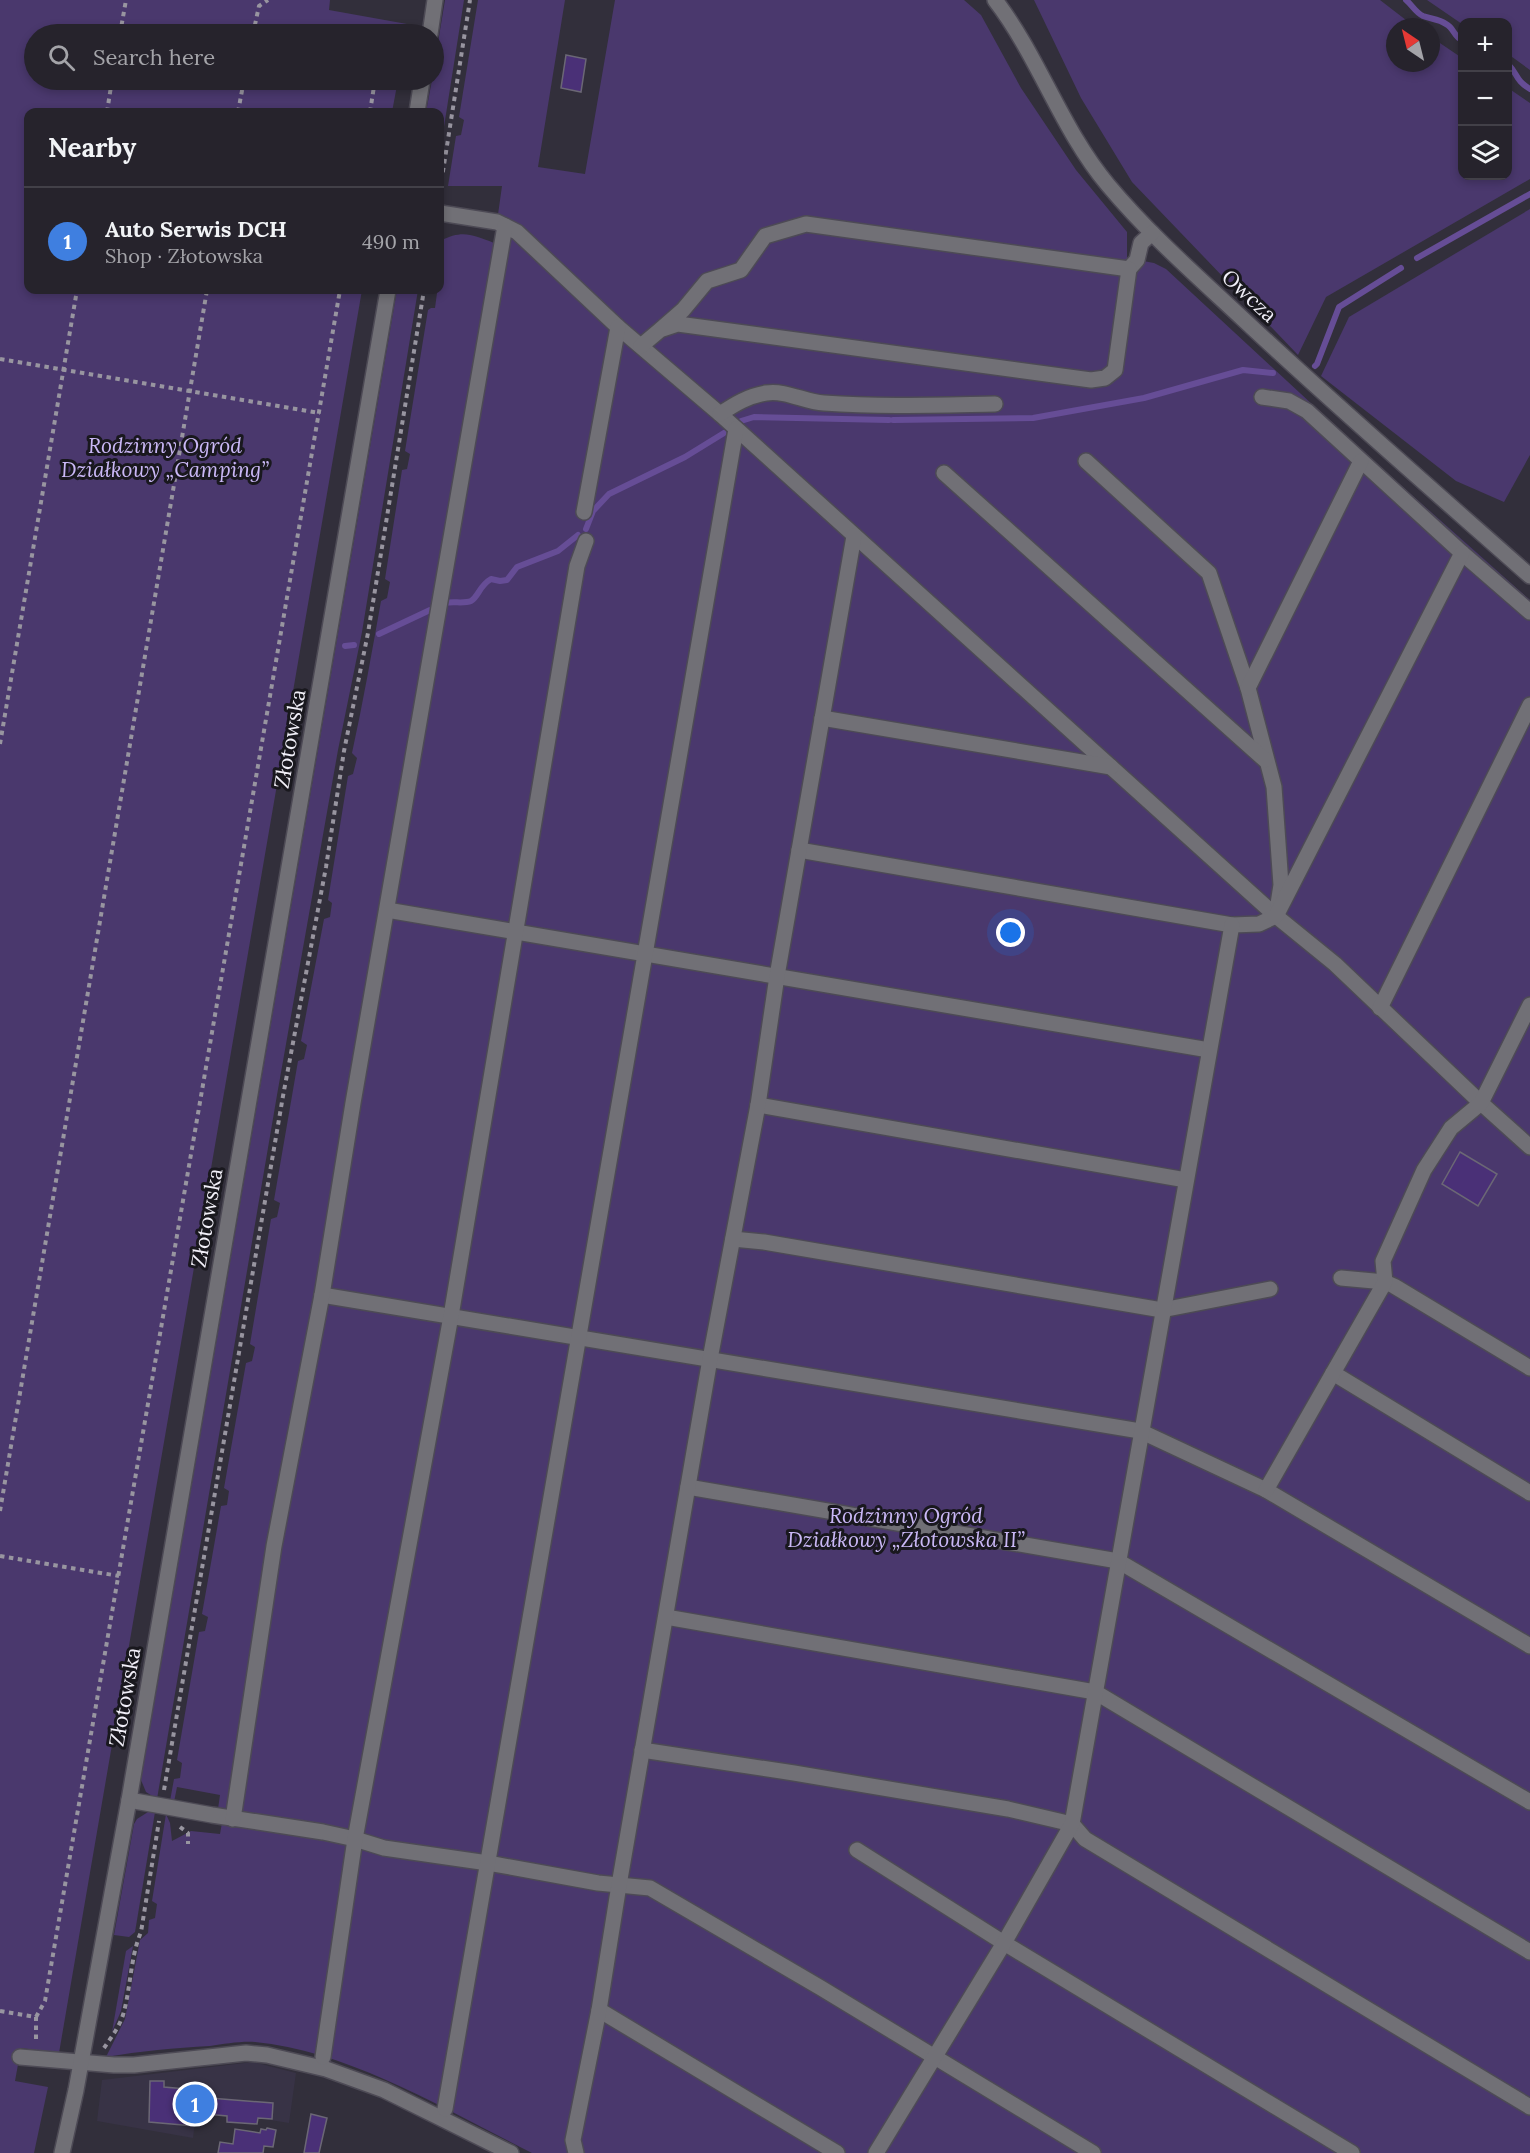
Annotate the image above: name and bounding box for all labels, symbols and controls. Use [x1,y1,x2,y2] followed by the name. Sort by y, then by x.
[1386,18,1440,72] north arrow
[1458,18,1512,180] map controls
[1458,18,1512,72] button: +
[24,24,444,90] search box
[45,41,78,74] icon: search
[93,43,215,71] text: Search here
[1458,72,1512,126] button: −
[1458,126,1512,180] button: layers
[48,131,136,164] text: Nearby
[105,215,287,243] text: Auto Serwis DCH
[63,229,72,254] text: 1
[362,229,420,254] text: 490 m
[105,243,263,268] text: Shop · Złotowska
[1216,263,1283,328] street label: Owcza
[61,432,269,483] park label: Rodzinny Ogród Działkowy „Camping”
[268,687,312,791] street label: Złotowska
[996,918,1025,947] your location
[185,1166,229,1270] street label: Złotowska
[787,1502,1025,1553] park label: Rodzinny Ogród Działkowy „Złotowska II”
[103,1645,147,1749] street label: Złotowska
[176,2082,214,2126] pin: 1

